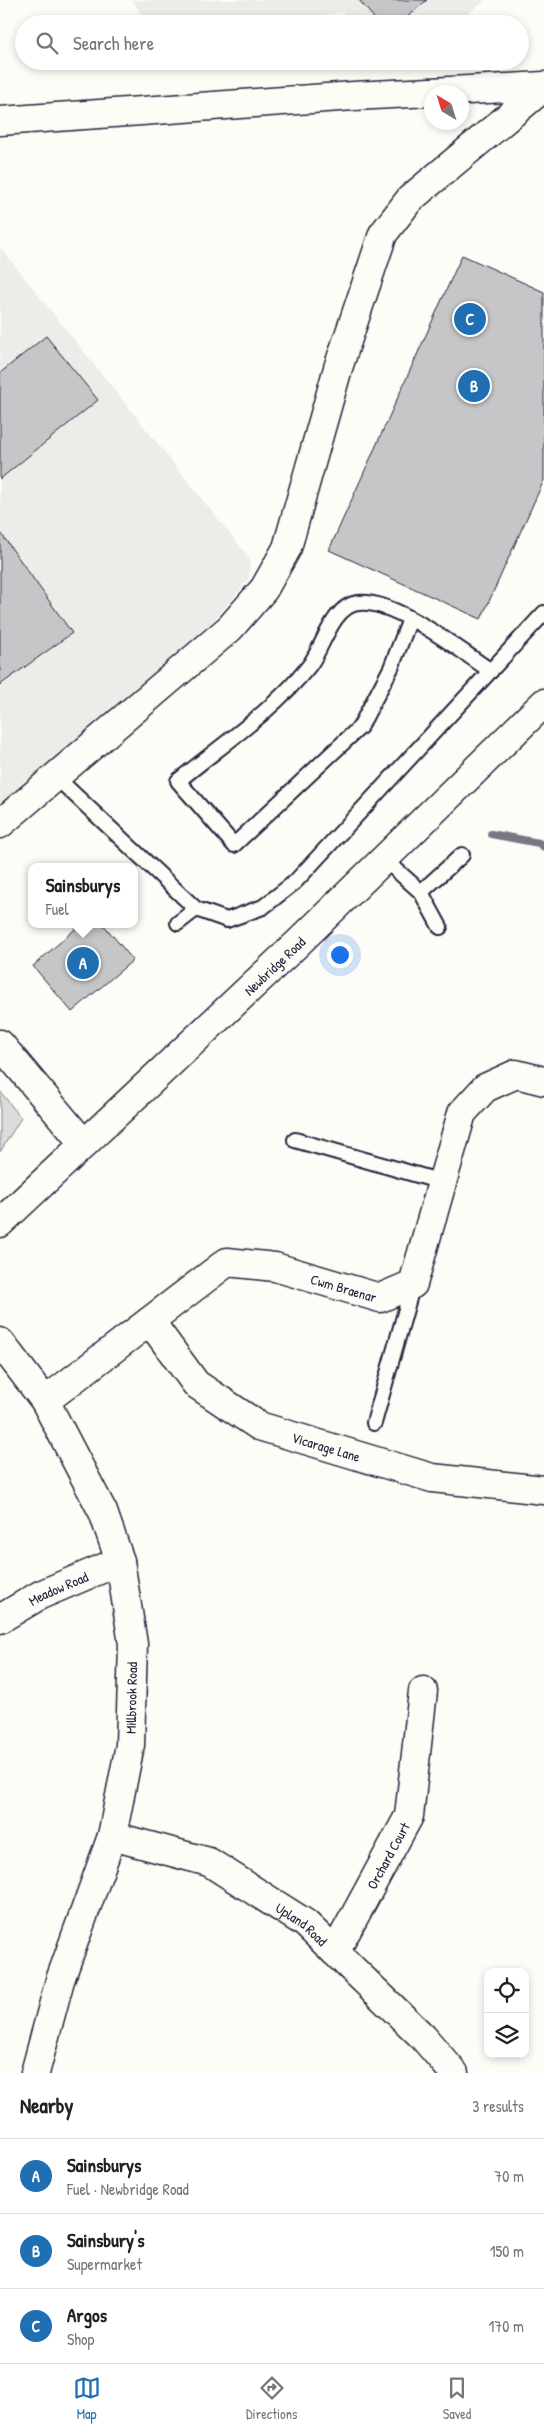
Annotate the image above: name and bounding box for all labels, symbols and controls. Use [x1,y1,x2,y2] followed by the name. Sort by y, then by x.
[15,15,529,70] search box
[33,29,61,57] icon: search
[73,30,154,56] text: Search here
[424,85,469,130] north arrow
[454,300,486,338] pin: C
[458,367,490,405] pin: B
[28,863,138,928] popup
[46,872,120,898] text: Sainsburys
[46,898,69,920] text: Fuel
[239,932,309,999] street label: Newbridge Road
[327,942,353,968] your location
[67,944,99,982] pin: A
[309,1269,380,1306] street label: Cwm Braenar
[290,1427,363,1466] street label: Vicarage Lane
[25,1566,91,1609] street label: Meadow Road
[121,1661,141,1734] street label: Millbrook Road
[362,1819,414,1892] street label: Orchard Court
[272,1897,332,1950] street label: Upland Road
[484,1968,529,2058] map controls
[484,1968,529,2013] button: locate
[484,2013,529,2058] button: layers
[20,2091,73,2120] text: Nearby
[472,2095,524,2117] text: 3 results
[67,2152,141,2178] text: Sainsburys
[32,2165,40,2187] text: A
[494,2165,524,2187] text: 70 m
[67,2178,189,2200] text: Fuel · Newbridge Road
[67,2227,145,2253] text: Sainsbury's
[32,2240,40,2262] text: B
[490,2240,524,2262] text: 150 m
[67,2253,142,2275] text: Supermarket
[67,2302,107,2328] text: Argos
[32,2315,40,2337] text: C
[489,2315,524,2337] text: 170 m
[67,2328,94,2350] text: Shop
[73,2374,101,2423] tab: Map
[246,2374,297,2423] tab: Directions
[443,2374,471,2423] tab: Saved

